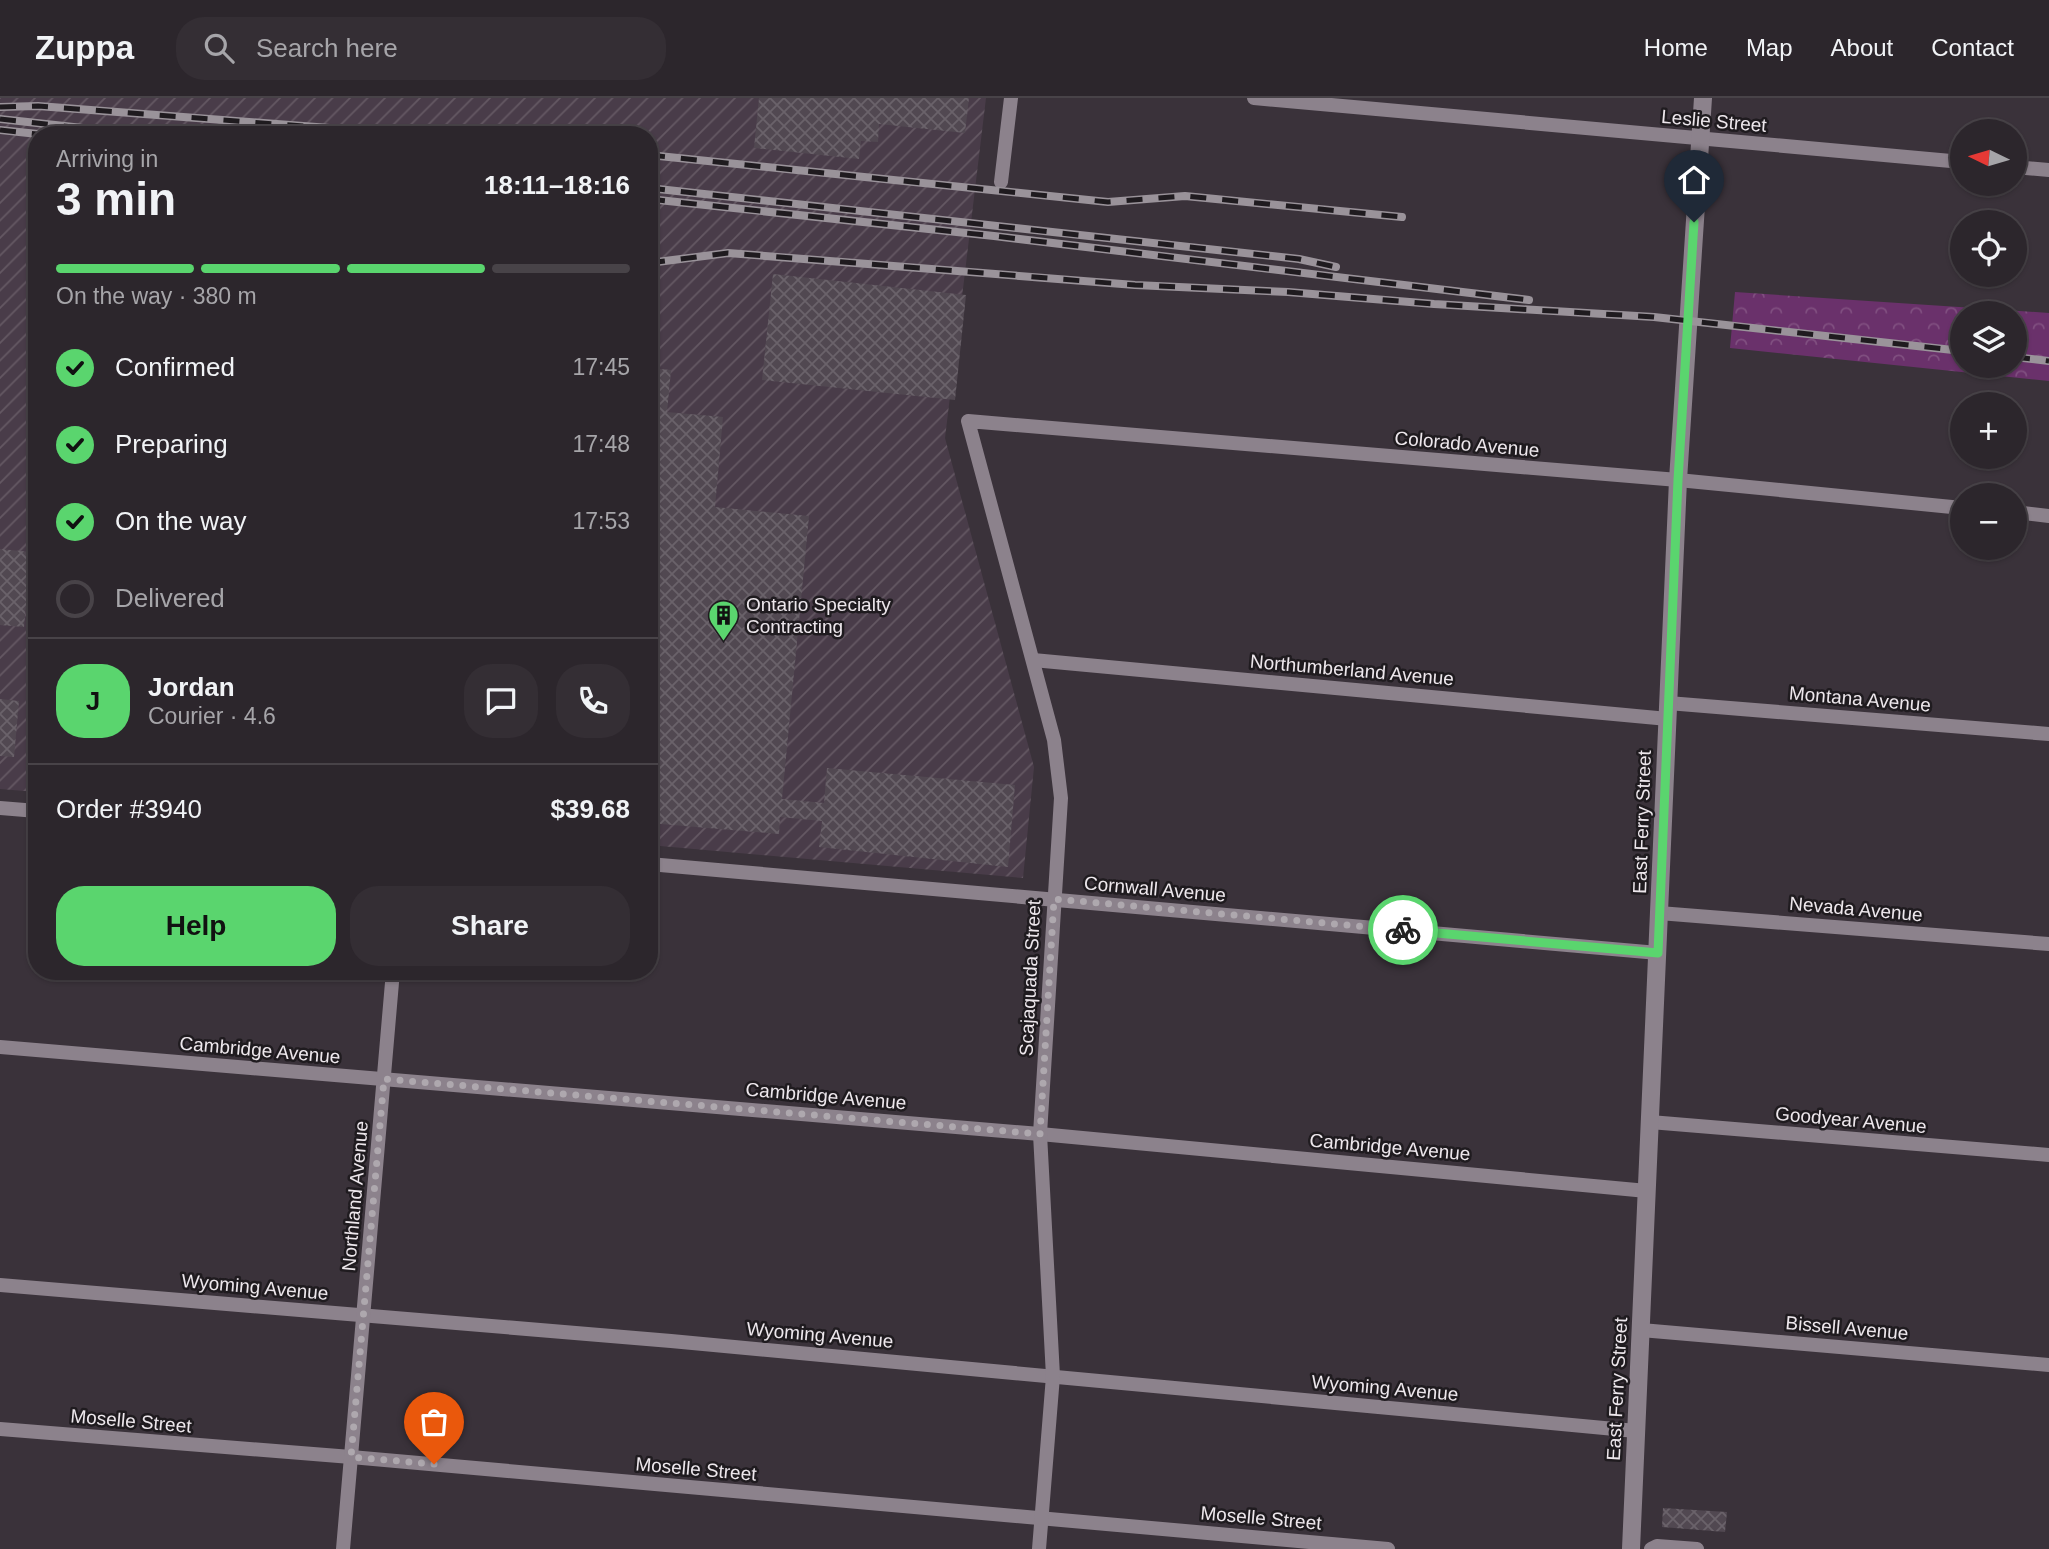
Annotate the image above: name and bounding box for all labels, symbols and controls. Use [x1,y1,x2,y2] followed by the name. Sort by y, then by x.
[176,17,666,80] search box
[35,29,134,66] text: Zuppa
[200,29,238,67] icon: search
[256,33,398,63] text: Search here
[1644,34,1708,61] text: Home
[1746,34,1793,61] text: Map
[1831,34,1893,61] text: About
[1931,34,2014,61] text: Contact
[1660,106,1768,136] street label: Leslie Street
[1950,119,2026,196] north arrow
[1950,119,2027,560] map controls
[56,146,158,172] text: Arriving in
[1664,150,1724,222] pin
[1675,161,1713,199] icon: home
[484,170,630,200] text: 18:11–18:16
[56,173,176,225] text: 3 min
[1950,210,2027,287] button: locate
[56,283,257,309] text: On the way · 380 m
[1950,301,2027,378] button: layers
[56,349,94,387] icon: check
[115,352,235,382] text: Confirmed
[572,354,630,380] text: 17:45
[1950,392,2027,469] button: +
[56,426,94,464] icon: check
[1394,427,1540,461] street label: Colorado Avenue
[115,429,228,459] text: Preparing
[572,431,630,457] text: 17:48
[1950,483,2027,560] button: −
[56,503,94,541] icon: check
[115,506,247,536] text: On the way
[572,508,630,534] text: 17:53
[115,583,225,613] text: Delivered
[746,594,891,637] place label: Ontario Specialty Contracting
[706,598,740,642] building icon: Ontario Specialty Contracting
[1249,651,1455,689] street label: Northumberland Avenue
[464,664,538,738] button: chat
[556,664,630,738] button: phone
[148,672,235,702] text: Jordan
[1788,682,1932,716] street label: Montana Avenue
[86,686,100,716] text: J
[148,703,276,729] text: Courier · 4.6
[1629,749,1655,894] street label: East Ferry Street
[56,794,202,824] text: Order #3940
[550,794,630,824] text: $39.68
[1083,872,1227,906] street label: Cornwall Avenue
[56,886,336,966] button: Help
[350,886,630,966] button: Share
[1788,893,1924,925] street label: Nevada Avenue
[1368,895,1438,965] courier
[1015,899,1045,1057] street label: Scajaquada Street
[1384,911,1422,949] icon: bike
[179,1033,341,1067] street label: Cambridge Avenue
[745,1079,907,1113] street label: Cambridge Avenue
[1774,1103,1928,1137] street label: Goodyear Avenue
[338,1120,372,1272] street label: Northland Avenue
[1309,1130,1471,1164] street label: Cambridge Avenue
[181,1270,329,1304] street label: Wyoming Avenue
[1785,1312,1909,1344] street label: Bissell Avenue
[1603,1316,1631,1461] street label: East Ferry Street
[746,1318,894,1352] street label: Wyoming Avenue
[1311,1371,1459,1405] street label: Wyoming Avenue
[404,1392,464,1464] pin
[415,1403,453,1441] icon: bag
[70,1405,193,1437] street label: Moselle Street
[635,1453,758,1485] street label: Moselle Street
[1200,1502,1323,1534] street label: Moselle Street

